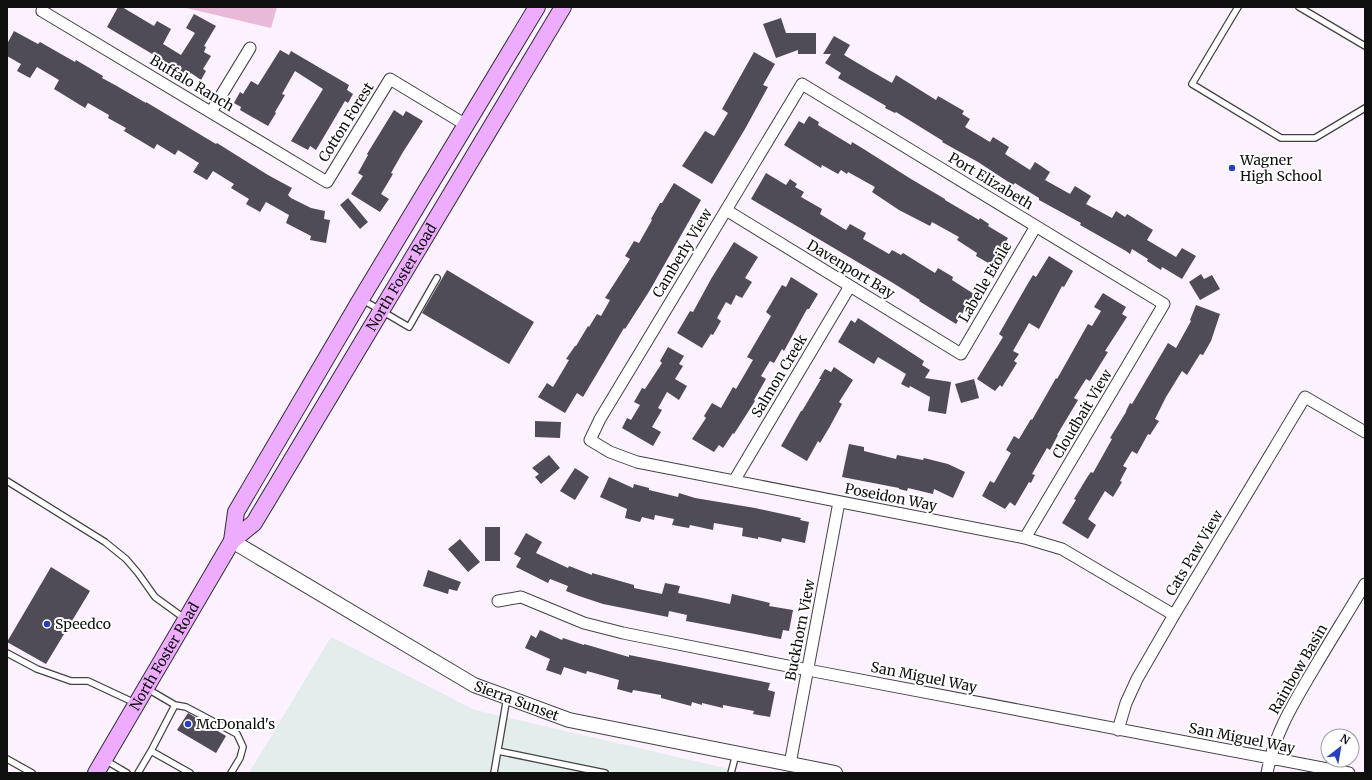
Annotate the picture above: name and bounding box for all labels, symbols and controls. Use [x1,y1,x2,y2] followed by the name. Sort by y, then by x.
[147,51,237,115] street label: Buffalo Ranch
[314,78,378,165] street label: Cotton Forest
[945,149,1037,213] street label: Port Elizabeth
[1239,151,1323,185] place label: Wagner High School
[1227,163,1237,173] marker: Wagner High School
[648,205,716,301] street label: Camberly View
[362,219,441,334] street label: North Foster Road
[804,236,899,303] street label: Davenport Bay
[955,238,1015,326] street label: Labelle Etoile
[747,331,811,421] street label: Salmon Creek
[1048,366,1116,462] street label: Cloudbait View
[843,479,940,515] street label: Poseidon Way
[1161,507,1227,599] street label: Cats Paw View
[781,578,819,682] street label: Buckhorn View
[126,599,203,714] street label: North Foster Road
[55,615,111,633] place label: Speedco
[42,619,52,629] marker: Speedco
[1265,621,1331,717] street label: Rainbow Basin
[869,658,979,696] street label: San Miguel Way
[472,677,562,725] street label: Sierra Sunset
[196,715,275,733] place label: McDonald's
[183,719,193,729] marker: McDonald's
[1187,719,1297,757] street label: San Miguel Way
[1320,728,1360,768] north arrow
[1338,731,1353,748] text: N

